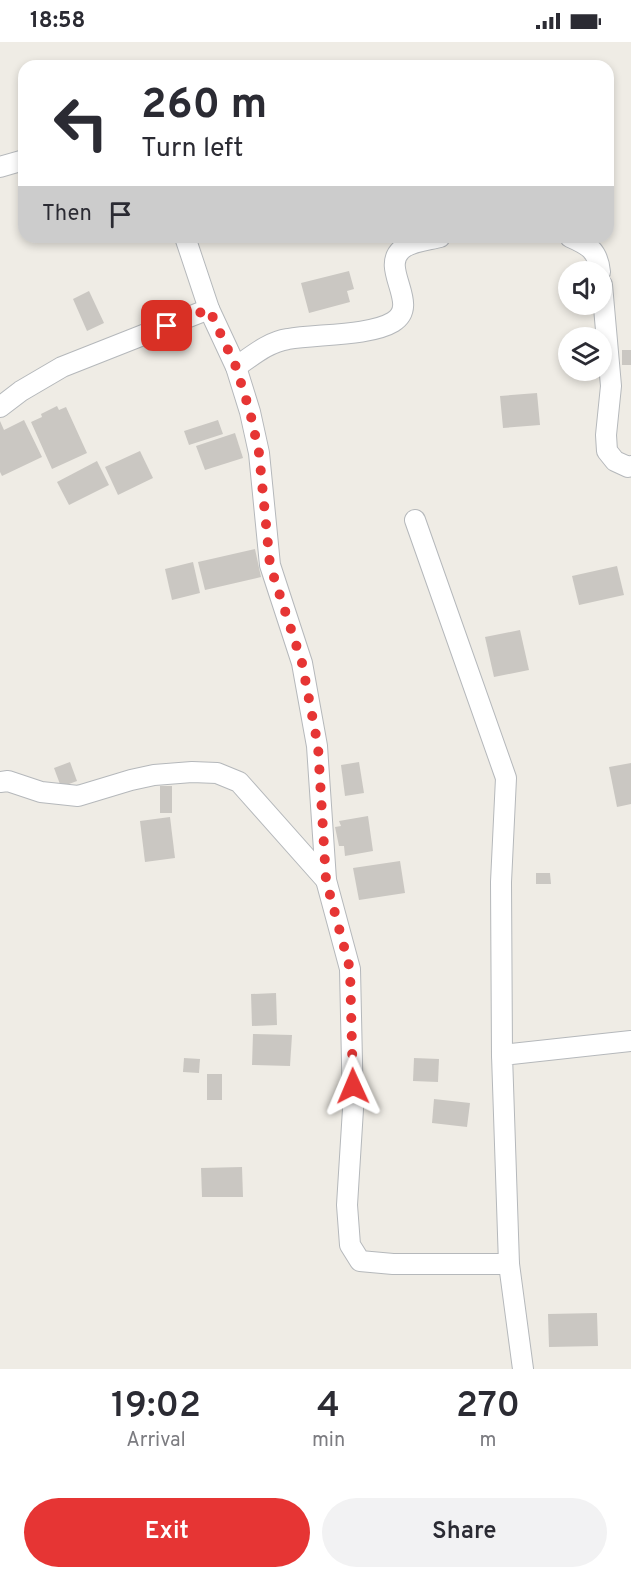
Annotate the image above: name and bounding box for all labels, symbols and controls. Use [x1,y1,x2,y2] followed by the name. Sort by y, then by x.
[30,8,85,35] text: 18:58
[141,80,267,133] text: 260 m
[42,84,120,162] icon: left
[141,132,243,166] text: Turn left
[104,198,137,231] icon: arrive
[42,201,92,228] text: Then
[558,261,612,381] map controls
[558,261,612,315] button: sound
[141,300,192,351] pin
[150,309,183,342] icon: arrive
[558,327,612,381] button: layers
[321,1054,385,1118] position arrow
[111,1384,201,1430] text: 19:02
[317,1384,340,1430] text: 4
[456,1384,520,1430] text: 270
[126,1428,186,1454] text: Arrival
[312,1428,345,1454] text: min
[480,1428,497,1454] text: m
[24,1498,310,1567] button: Exit
[322,1498,607,1567] button: Share

